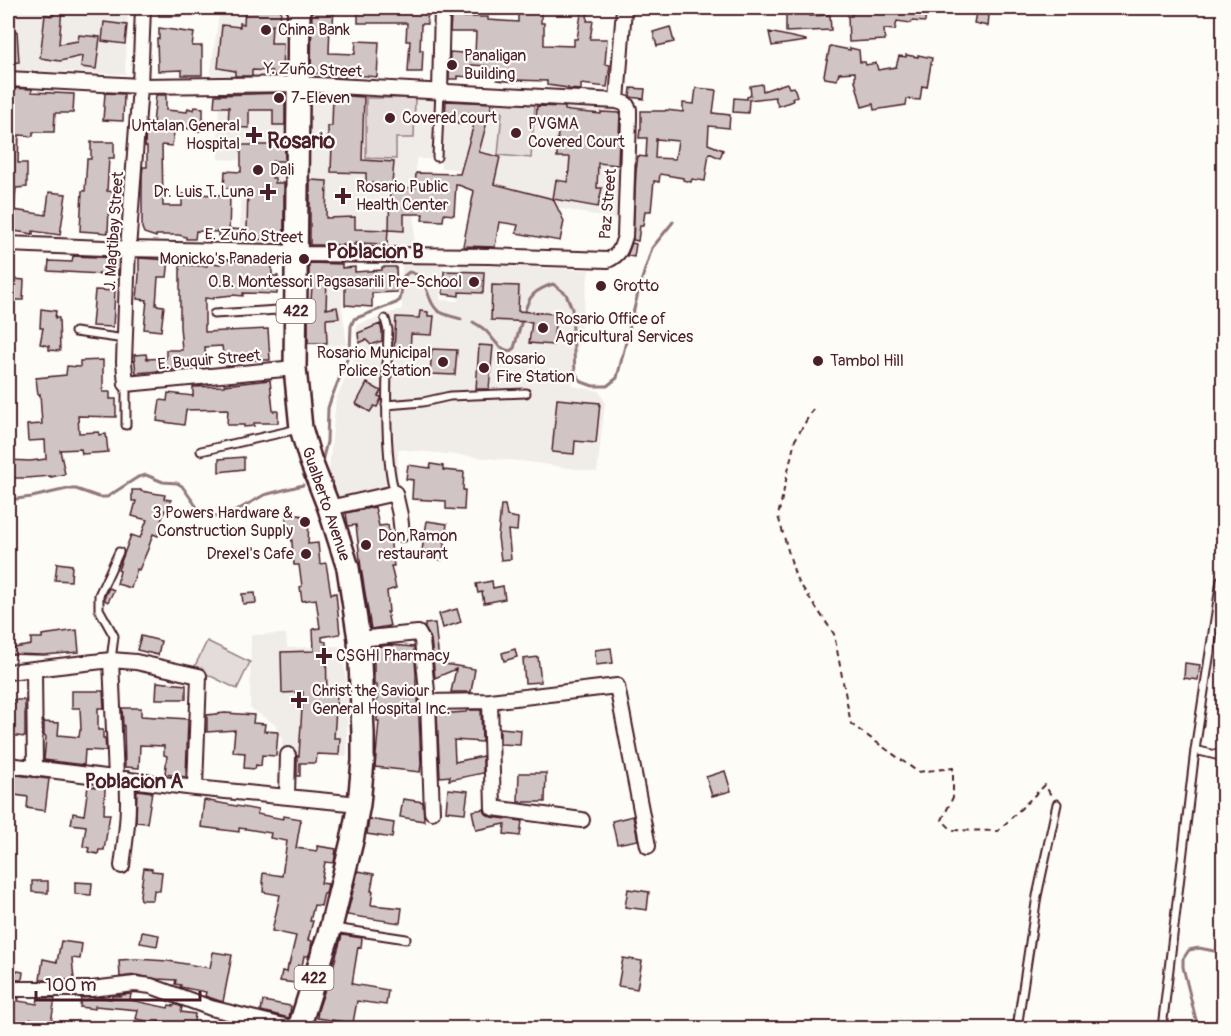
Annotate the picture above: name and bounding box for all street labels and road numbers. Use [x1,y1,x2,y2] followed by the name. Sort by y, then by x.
[262,58,363,82] street label: Y. Zuño Street
[595,167,621,240] street label: Paz Street
[100,170,128,291] street label: J. Magtibay Street
[204,224,304,248] street label: E. Zuño Street
[276,299,316,323] road number: 422
[157,345,262,374] street label: E. Buquir Street
[297,444,355,564] street label: Gualberto Avenue
[294,966,334,990] road number: 422

